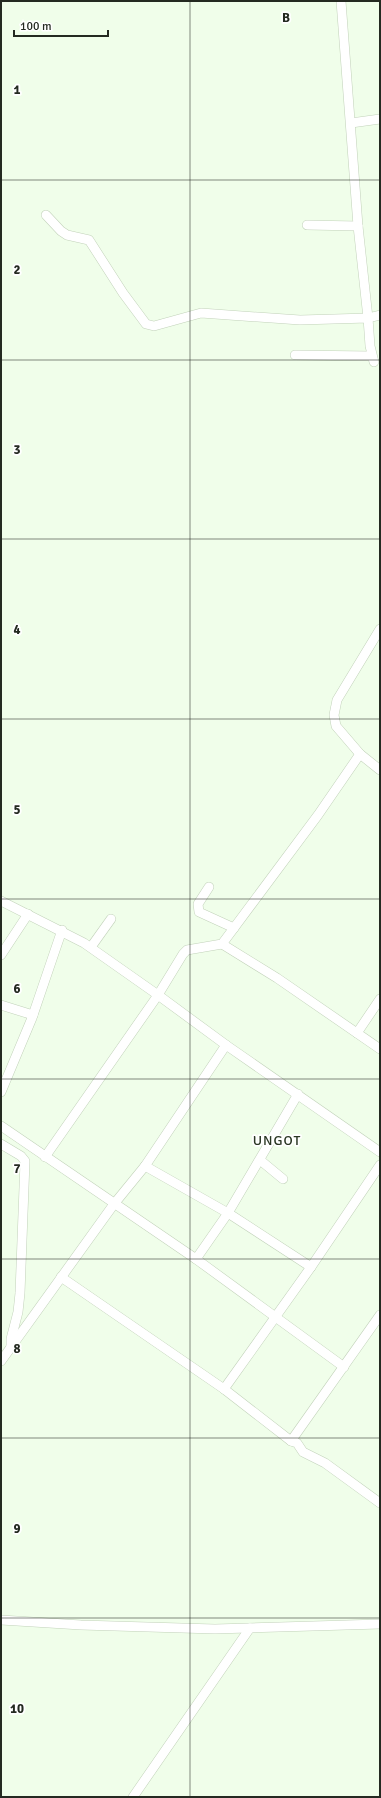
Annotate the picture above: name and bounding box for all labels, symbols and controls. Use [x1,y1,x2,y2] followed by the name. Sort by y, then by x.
[282,10,290,26] text: B
[14,12,108,38] scale bar
[20,19,52,34] text: 100 m
[13,82,21,98] text: 1
[13,262,21,278] text: 2
[13,442,21,458] text: 3
[13,622,21,638] text: 4
[13,802,21,818] text: 5
[13,981,21,997] text: 6
[253,1132,301,1149] district label: UNGOT
[13,1161,21,1177] text: 7
[13,1341,21,1357] text: 8
[13,1521,21,1537] text: 9
[10,1701,24,1717] text: 10

